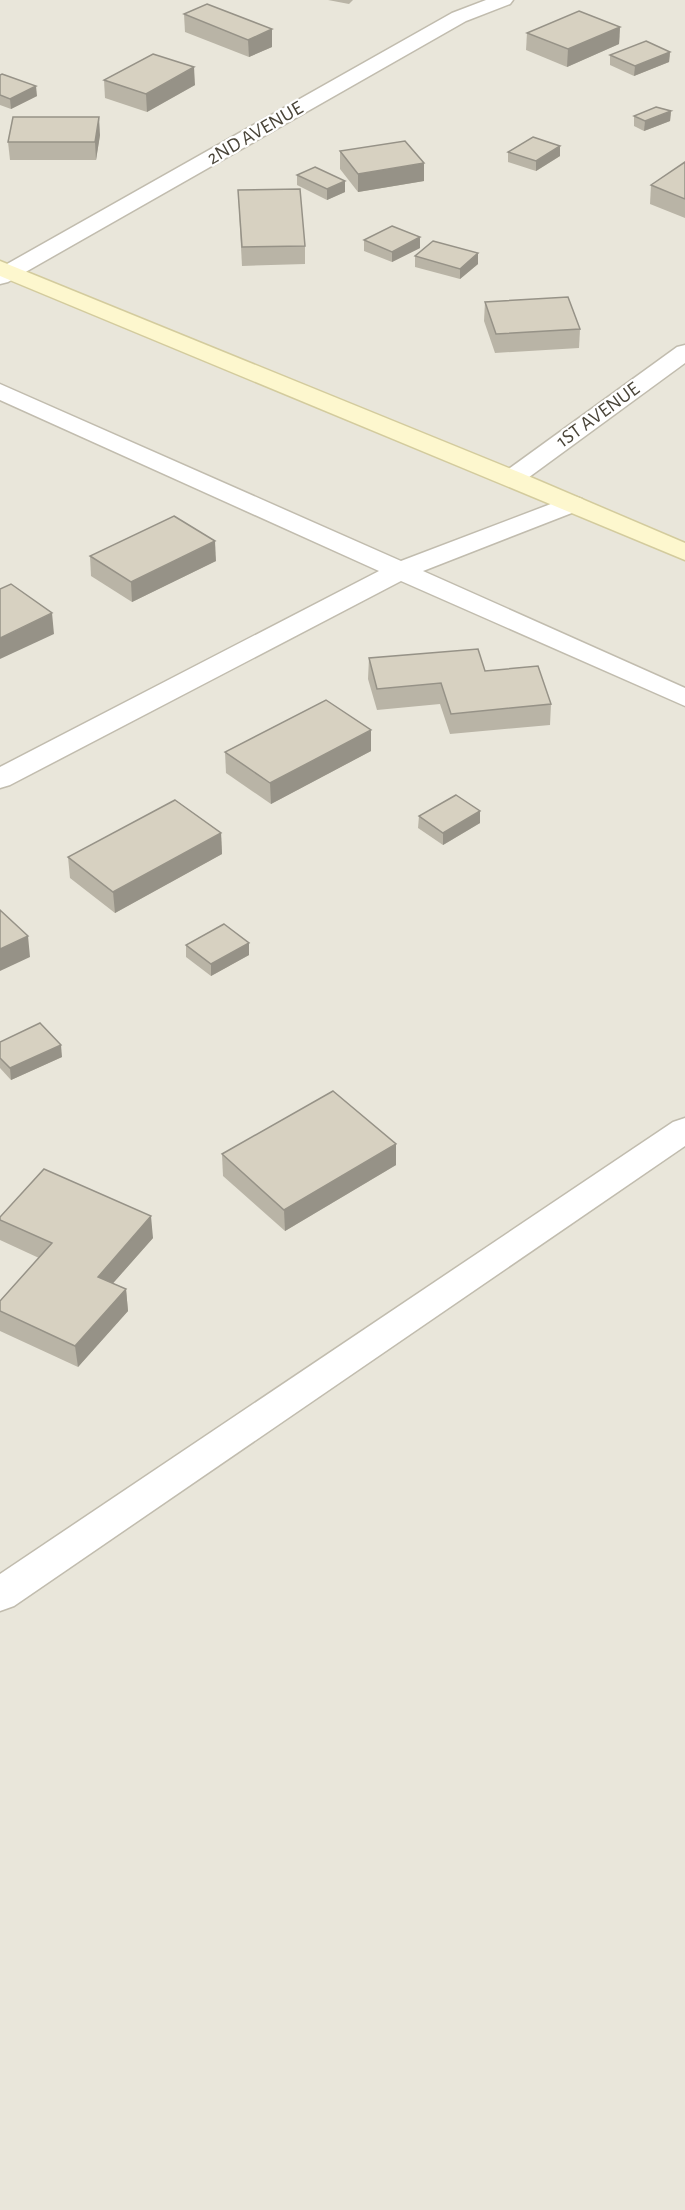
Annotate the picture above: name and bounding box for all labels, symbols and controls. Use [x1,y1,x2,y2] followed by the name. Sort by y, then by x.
[204,97,307,168] street label: 2ND AVENUE
[553,378,643,452] street label: 1ST AVENUE

